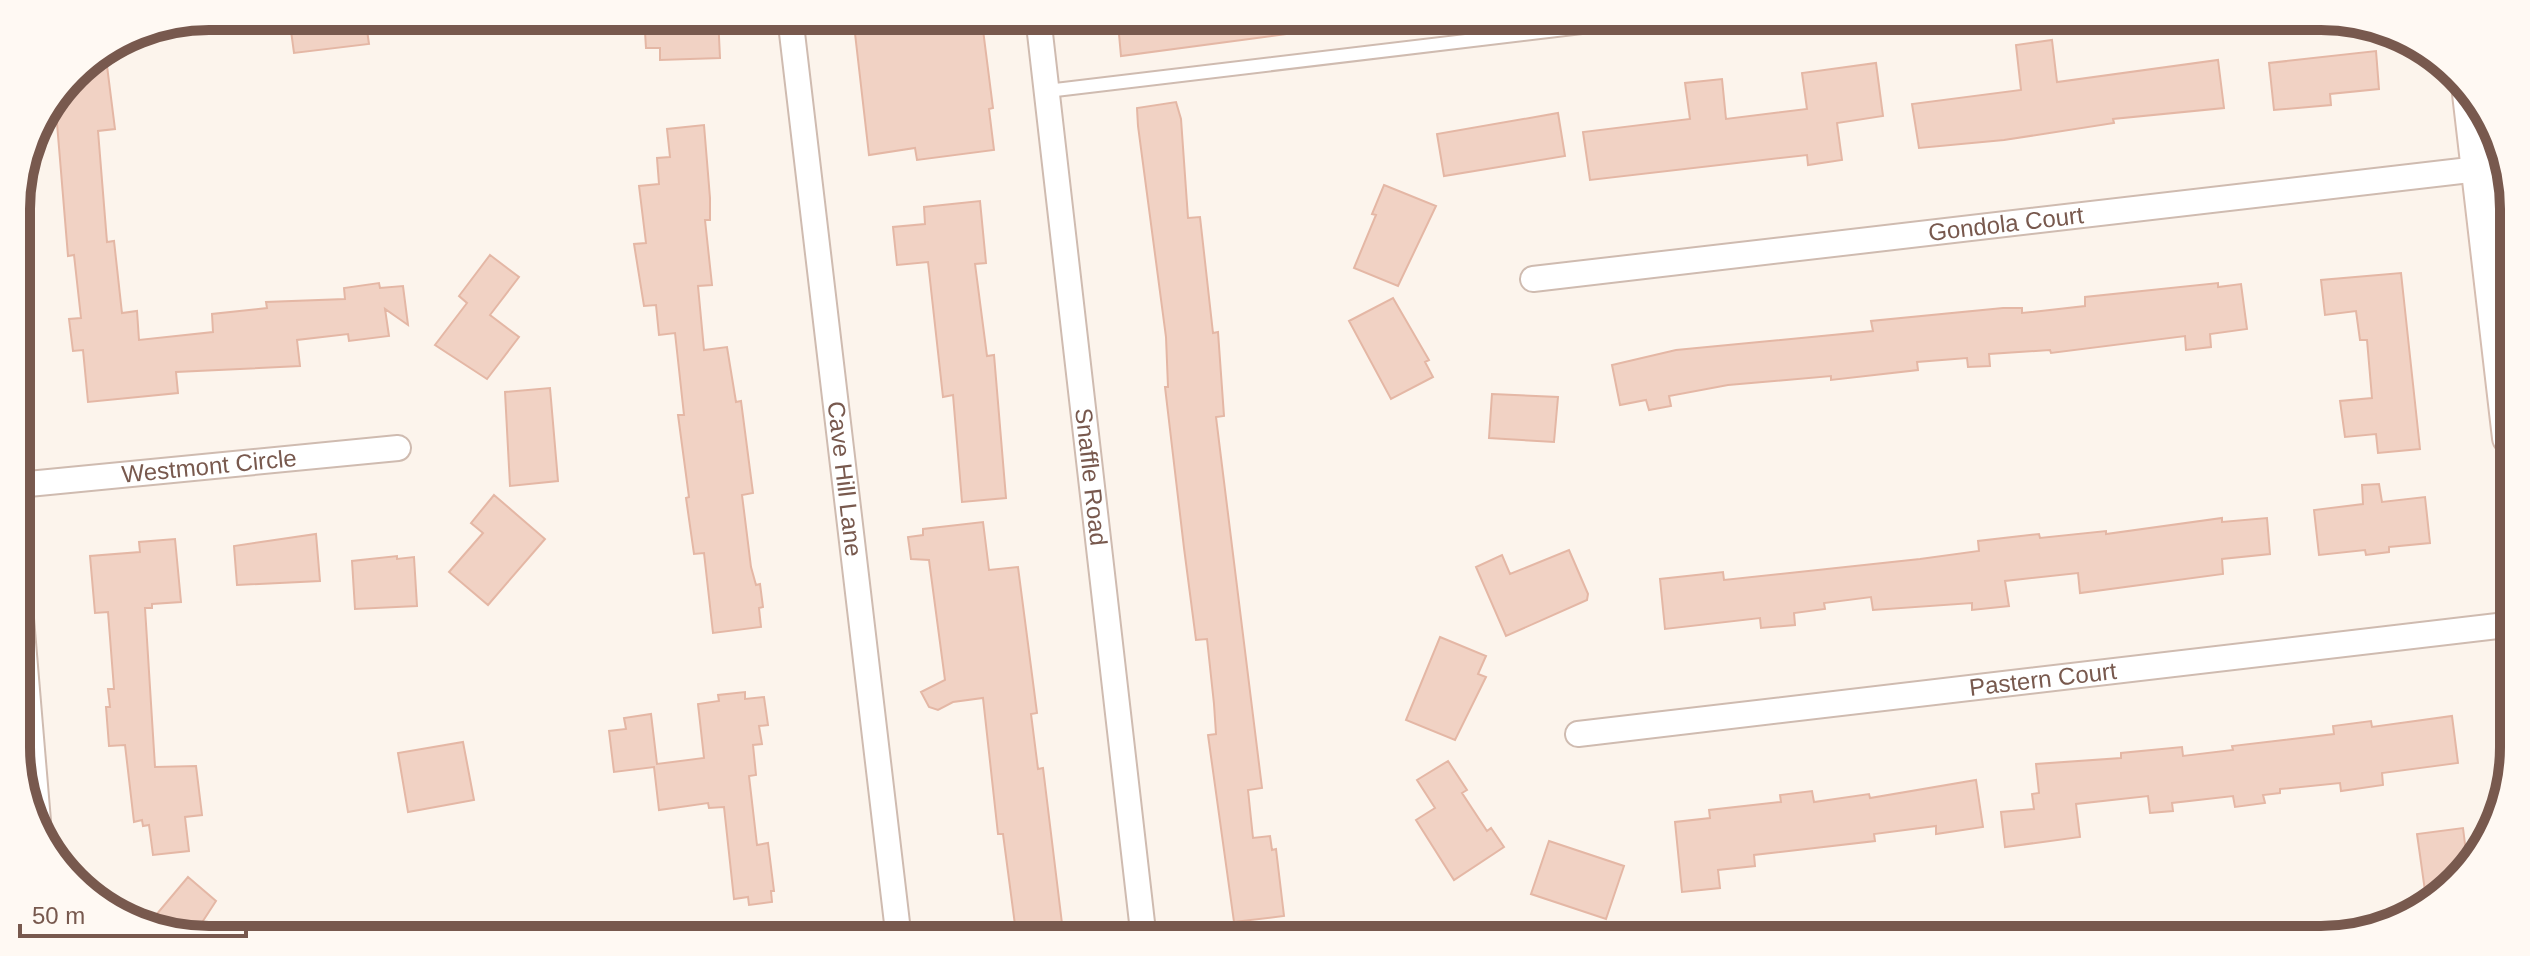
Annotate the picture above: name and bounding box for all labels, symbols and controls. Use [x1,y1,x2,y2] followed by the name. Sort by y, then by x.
[1927,201,2085,246] street label: Gondola Court
[823,400,868,558] street label: Cave Hill Lane
[1070,407,1113,547] street label: Snaffle Road
[120,444,298,488] street label: Westmont Circle
[1968,657,2118,701] street label: Pastern Court
[20,888,246,938] scale bar
[32,902,85,929] text: 50 m

